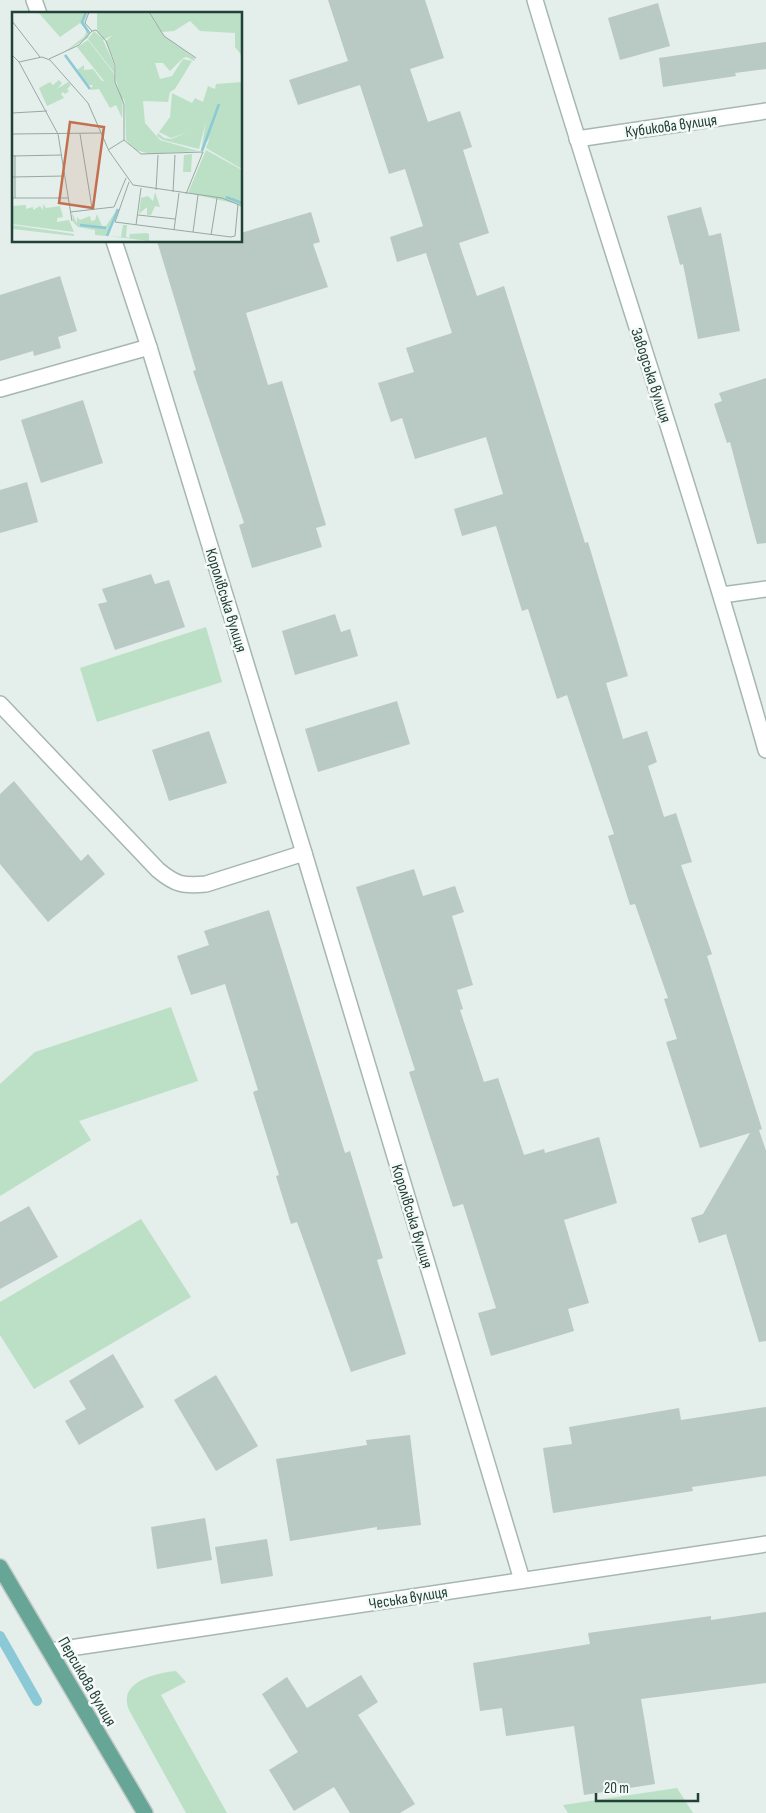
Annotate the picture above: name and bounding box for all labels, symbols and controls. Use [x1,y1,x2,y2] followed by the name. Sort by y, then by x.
[12,12,242,242] inset map
[624,111,718,142] street label: Кубикова вулиця
[626,326,675,425] street label: Заводська вулиця
[201,546,250,655] street label: Королівська вулиця
[387,1162,436,1271] street label: Королівська вулиця
[367,1583,449,1614] street label: Чеська вулиця
[53,1634,120,1730] street label: Персикова вулиця
[596,1770,698,1802] scale bar
[604,1779,629,1798] text: 20 m

